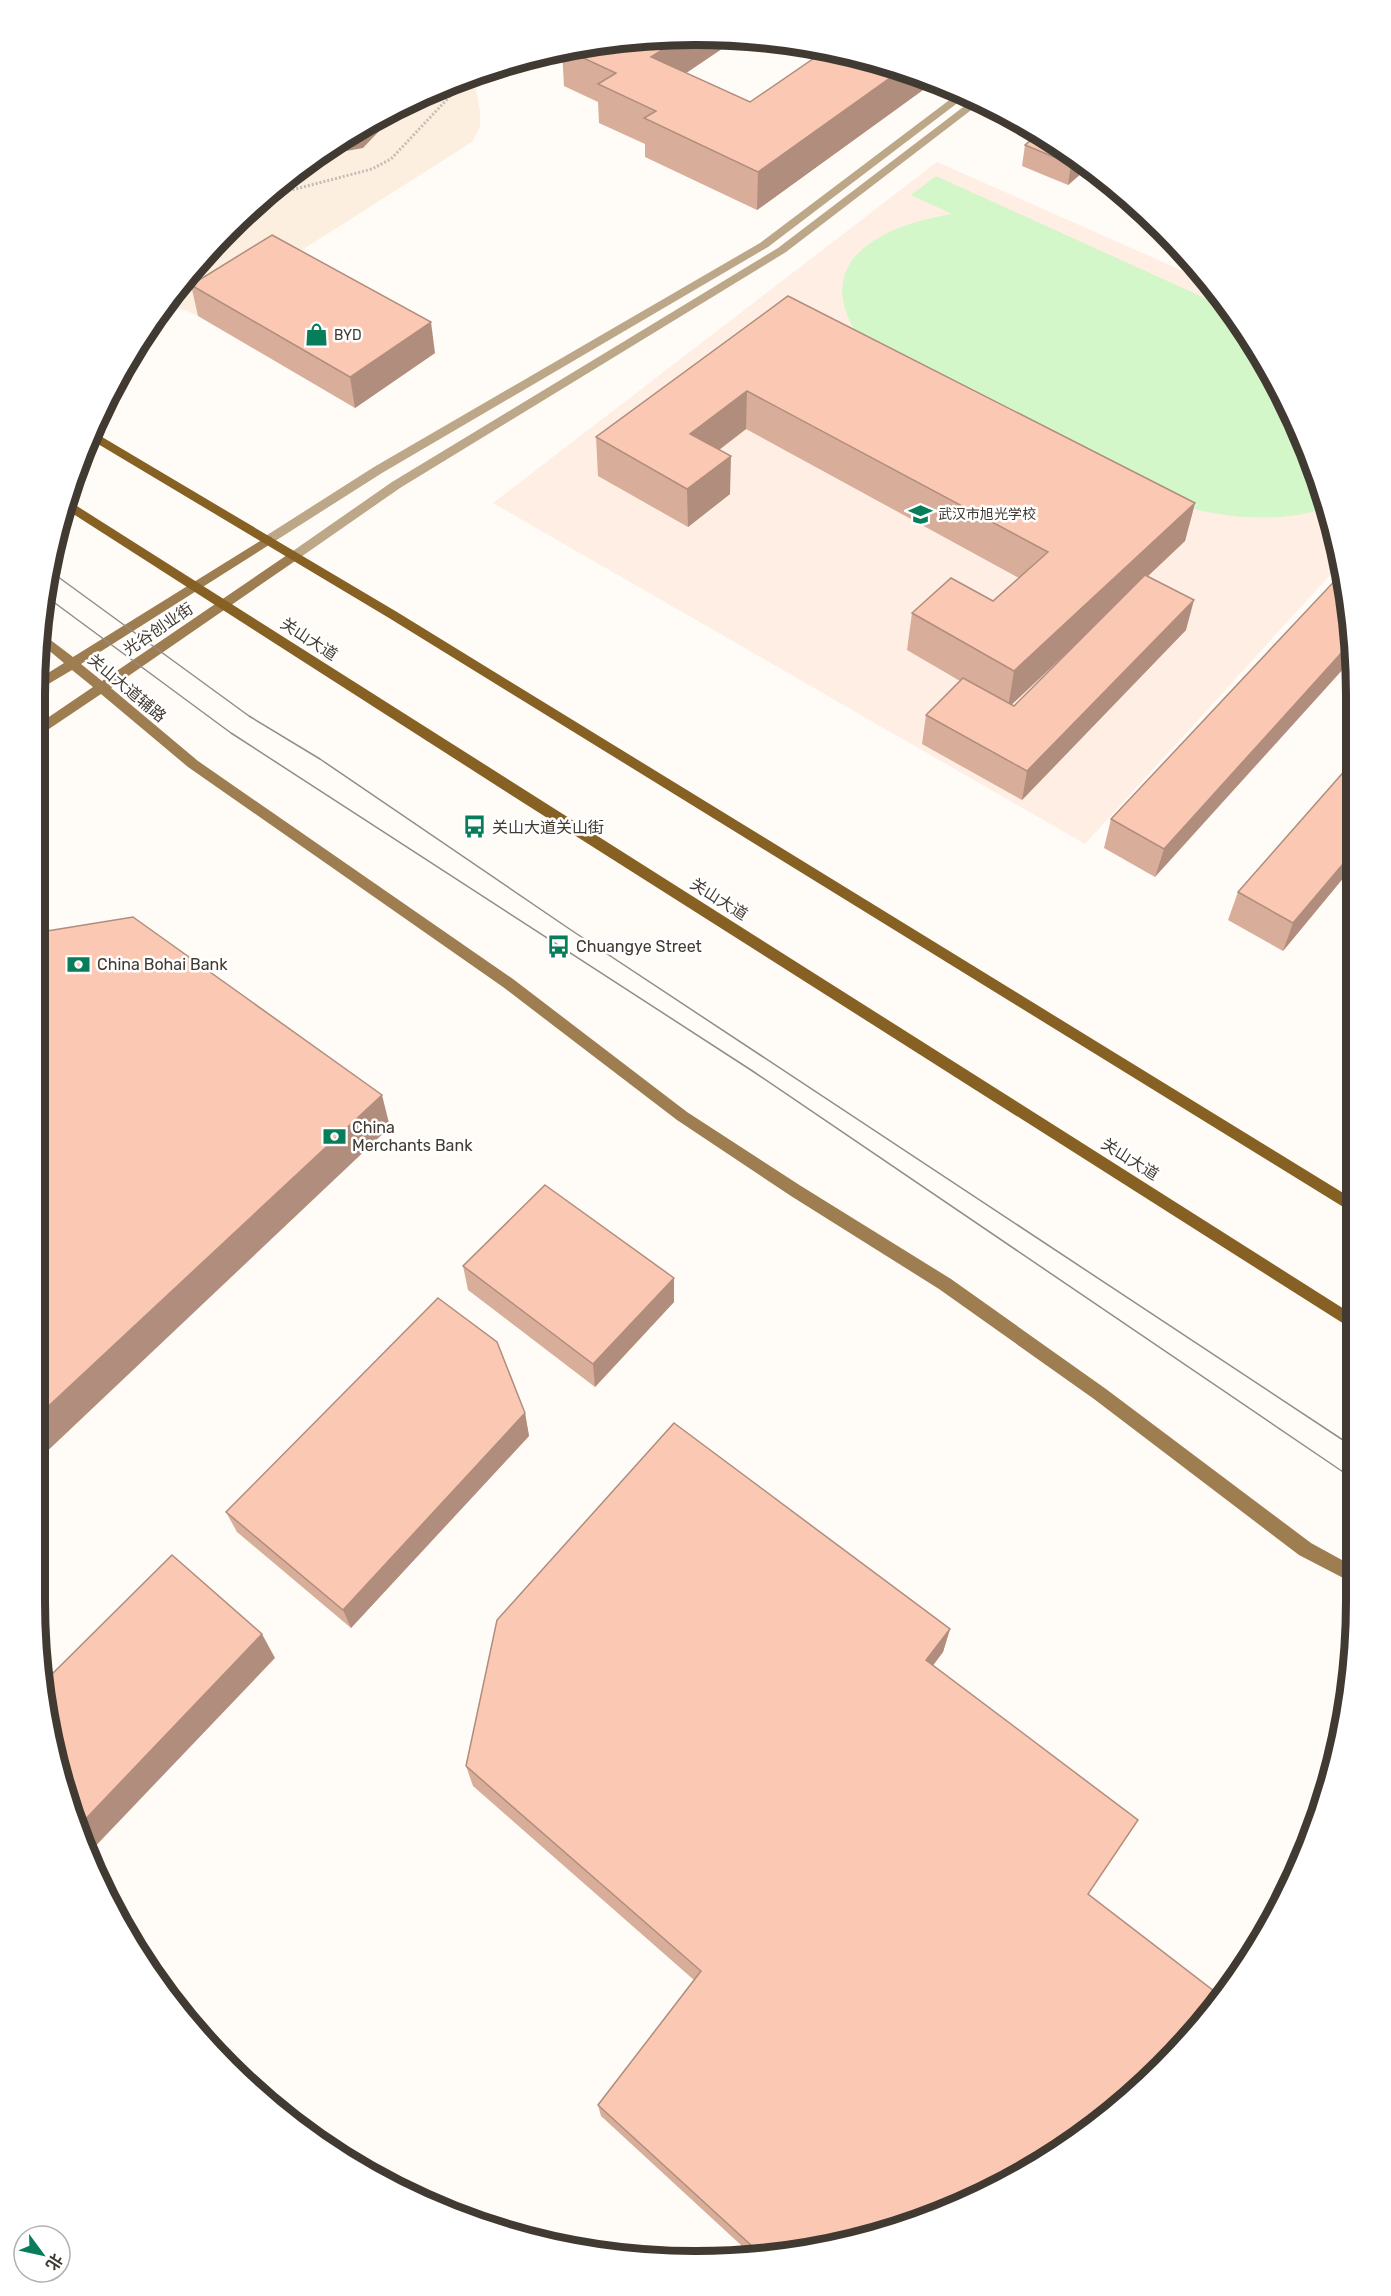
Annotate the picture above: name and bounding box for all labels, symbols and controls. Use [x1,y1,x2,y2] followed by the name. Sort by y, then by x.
[303,322,329,348] shop icon: BYD
[334,327,362,344] place label: BYD
[907,501,933,527] school or university icon: 武汉市旭光学校
[938,506,1036,523] place label: 武汉市旭光学校
[120,599,196,659] street label: 光谷创业街
[277,614,341,664] street label: 关山大道
[84,650,170,726] street label: 关山大道辅路
[461,814,487,840] bus stop icon: 关山大道关山街
[492,818,604,837] place label: 关山大道关山街
[687,874,751,924] street label: 关山大道
[545,933,571,959] bus stop icon: Chuangye Street
[576,937,702,956] place label: Chuangye Street
[66,951,92,977] bank icon: China Bohai Bank
[97,955,228,974] place label: China Bohai Bank
[352,1118,473,1155] place label: China Merchants Bank
[321,1123,347,1149] bank icon: China Merchants Bank
[1098,1134,1162,1184] street label: 关山大道
[12,2224,72,2284] north arrow
[42,2250,66,2274] text: 北

